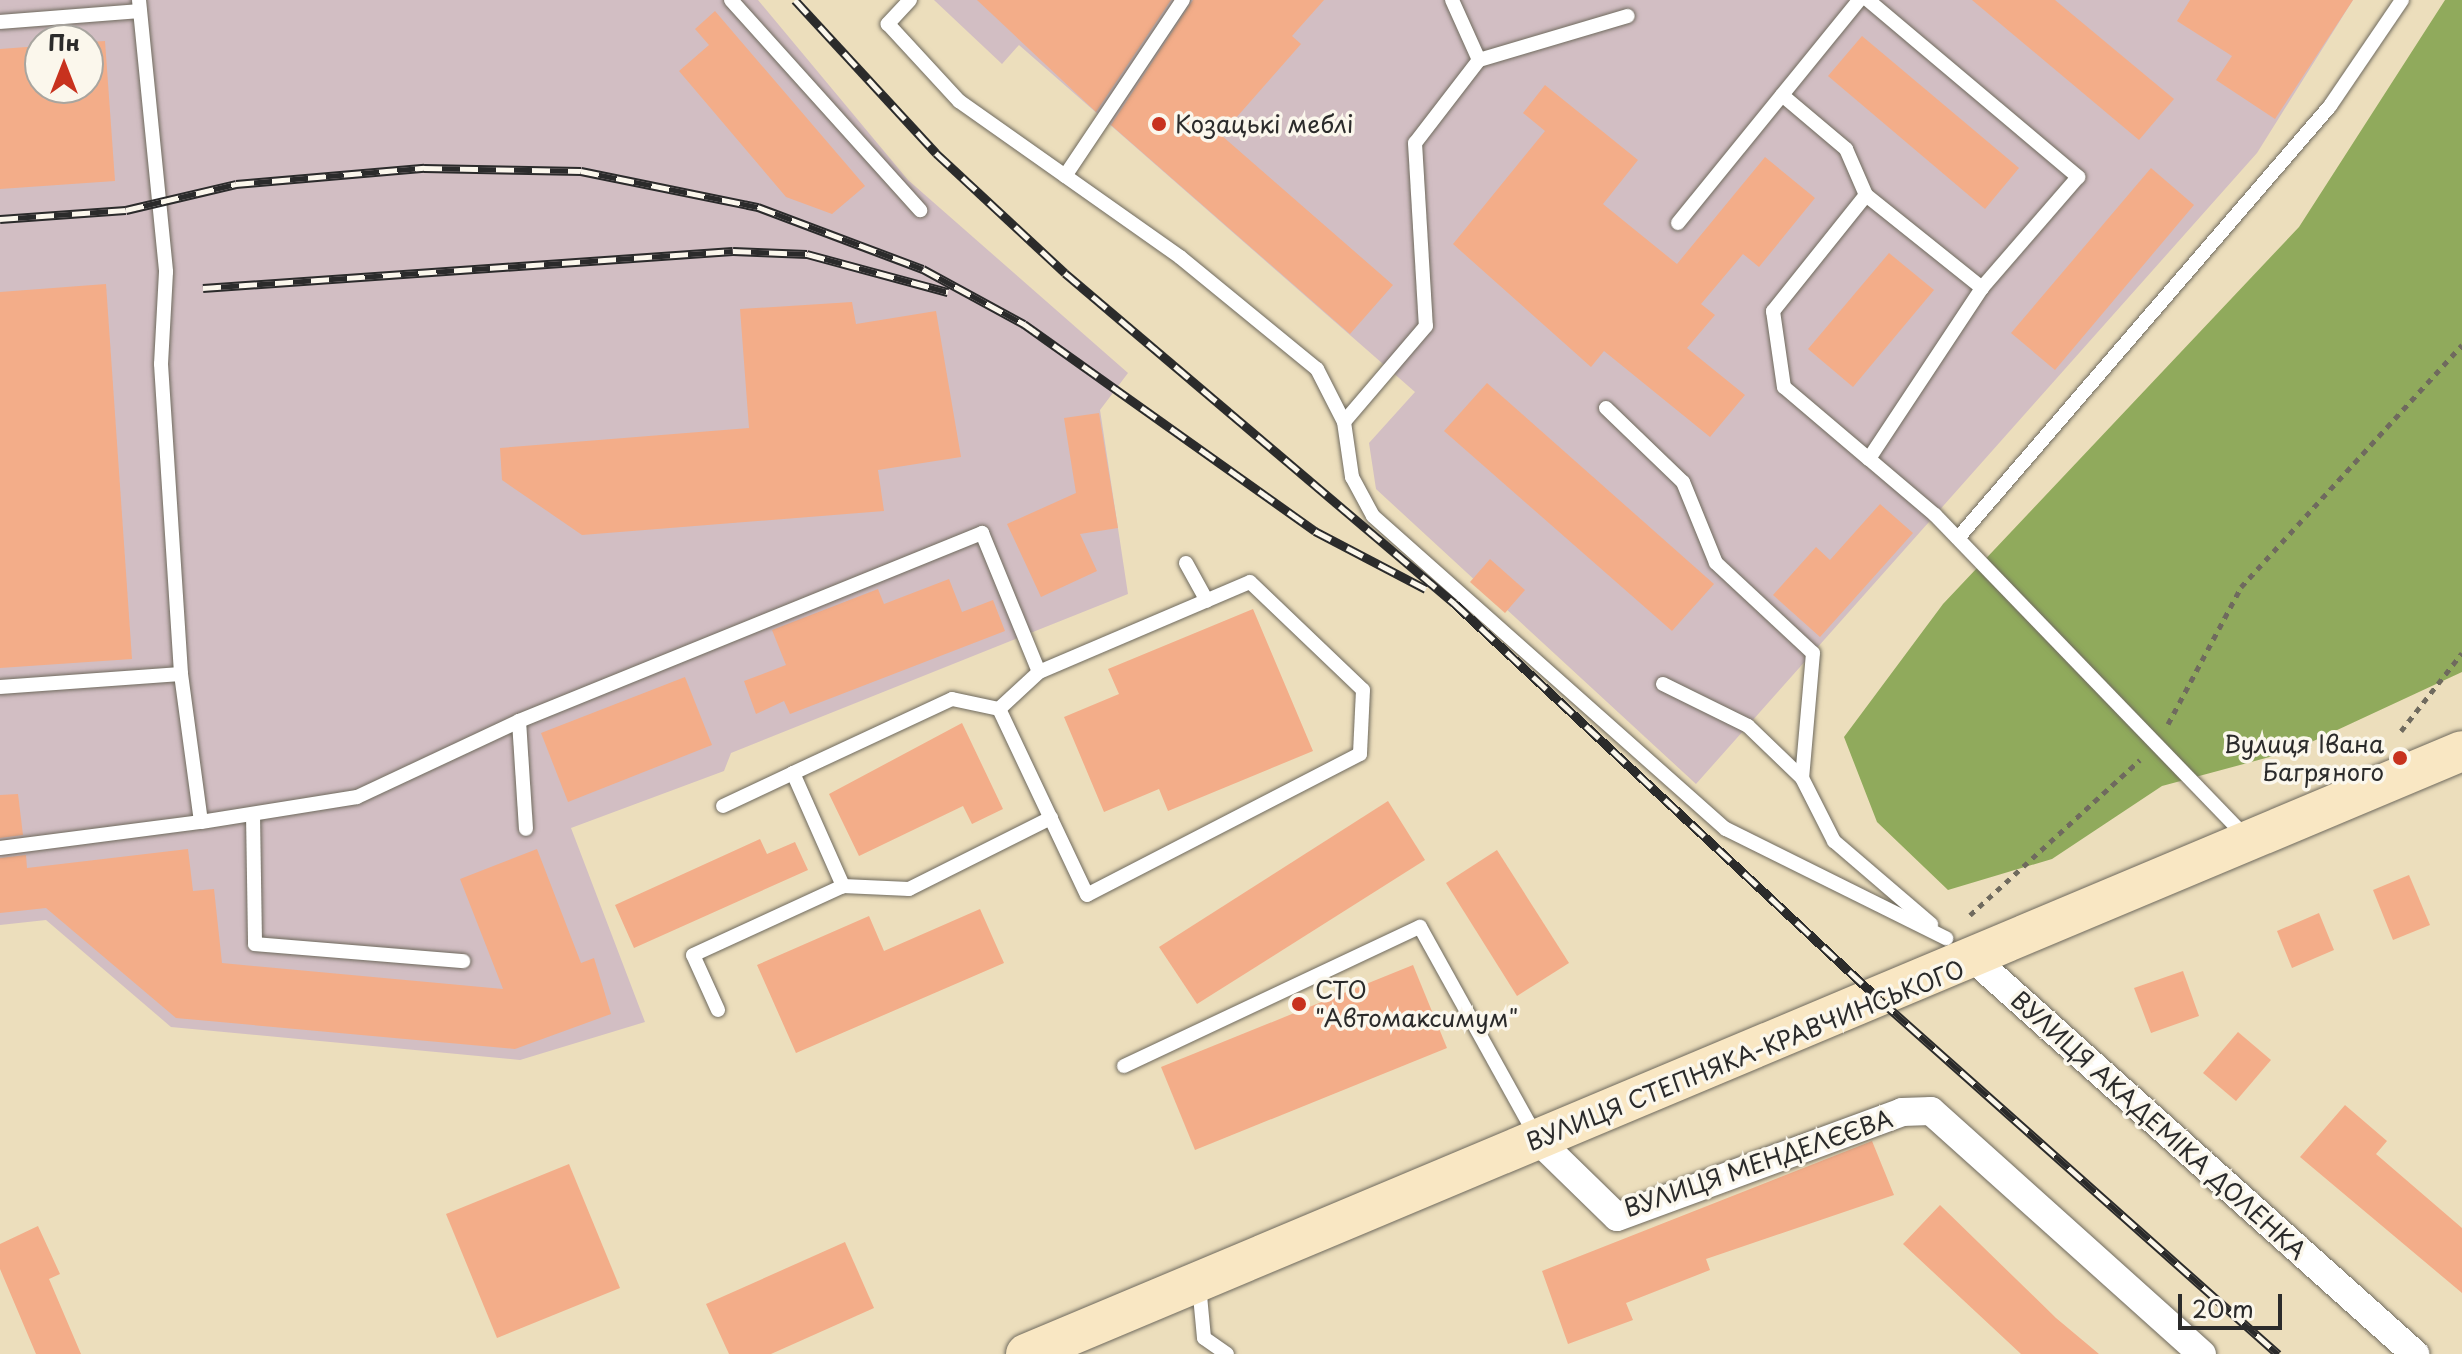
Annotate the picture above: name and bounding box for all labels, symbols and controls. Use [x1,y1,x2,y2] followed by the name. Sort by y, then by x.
[24,24,104,104] north arrow
[48,25,80,58] text: Пн
[1175,110,1353,138] place label: Козацькі меблі
[1150,115,1168,133] marker: Козацькі меблі
[2224,730,2384,786] place label: Вулиця Івана Багряного
[2391,749,2409,767] marker: Вулиця Івана Багряного
[1521,953,1969,1157] street label: ВУЛИЦЯ СТЕПНЯКА-КРАВЧИНСЬКОГО
[1315,976,1518,1032] place label: СТО "Автомаксимум"
[2004,983,2314,1267] street label: ВУЛИЦЯ АКАДЕМІКА ДОЛЕНКА
[1290,995,1308,1013] marker: СТО "Автомаксимум"
[1619,1103,1897,1223] street label: ВУЛИЦЯ МЕНДЕЛЄЄВА
[2182,1278,2286,1328] scale bar
[2192,1290,2254,1326] text: 20 m

